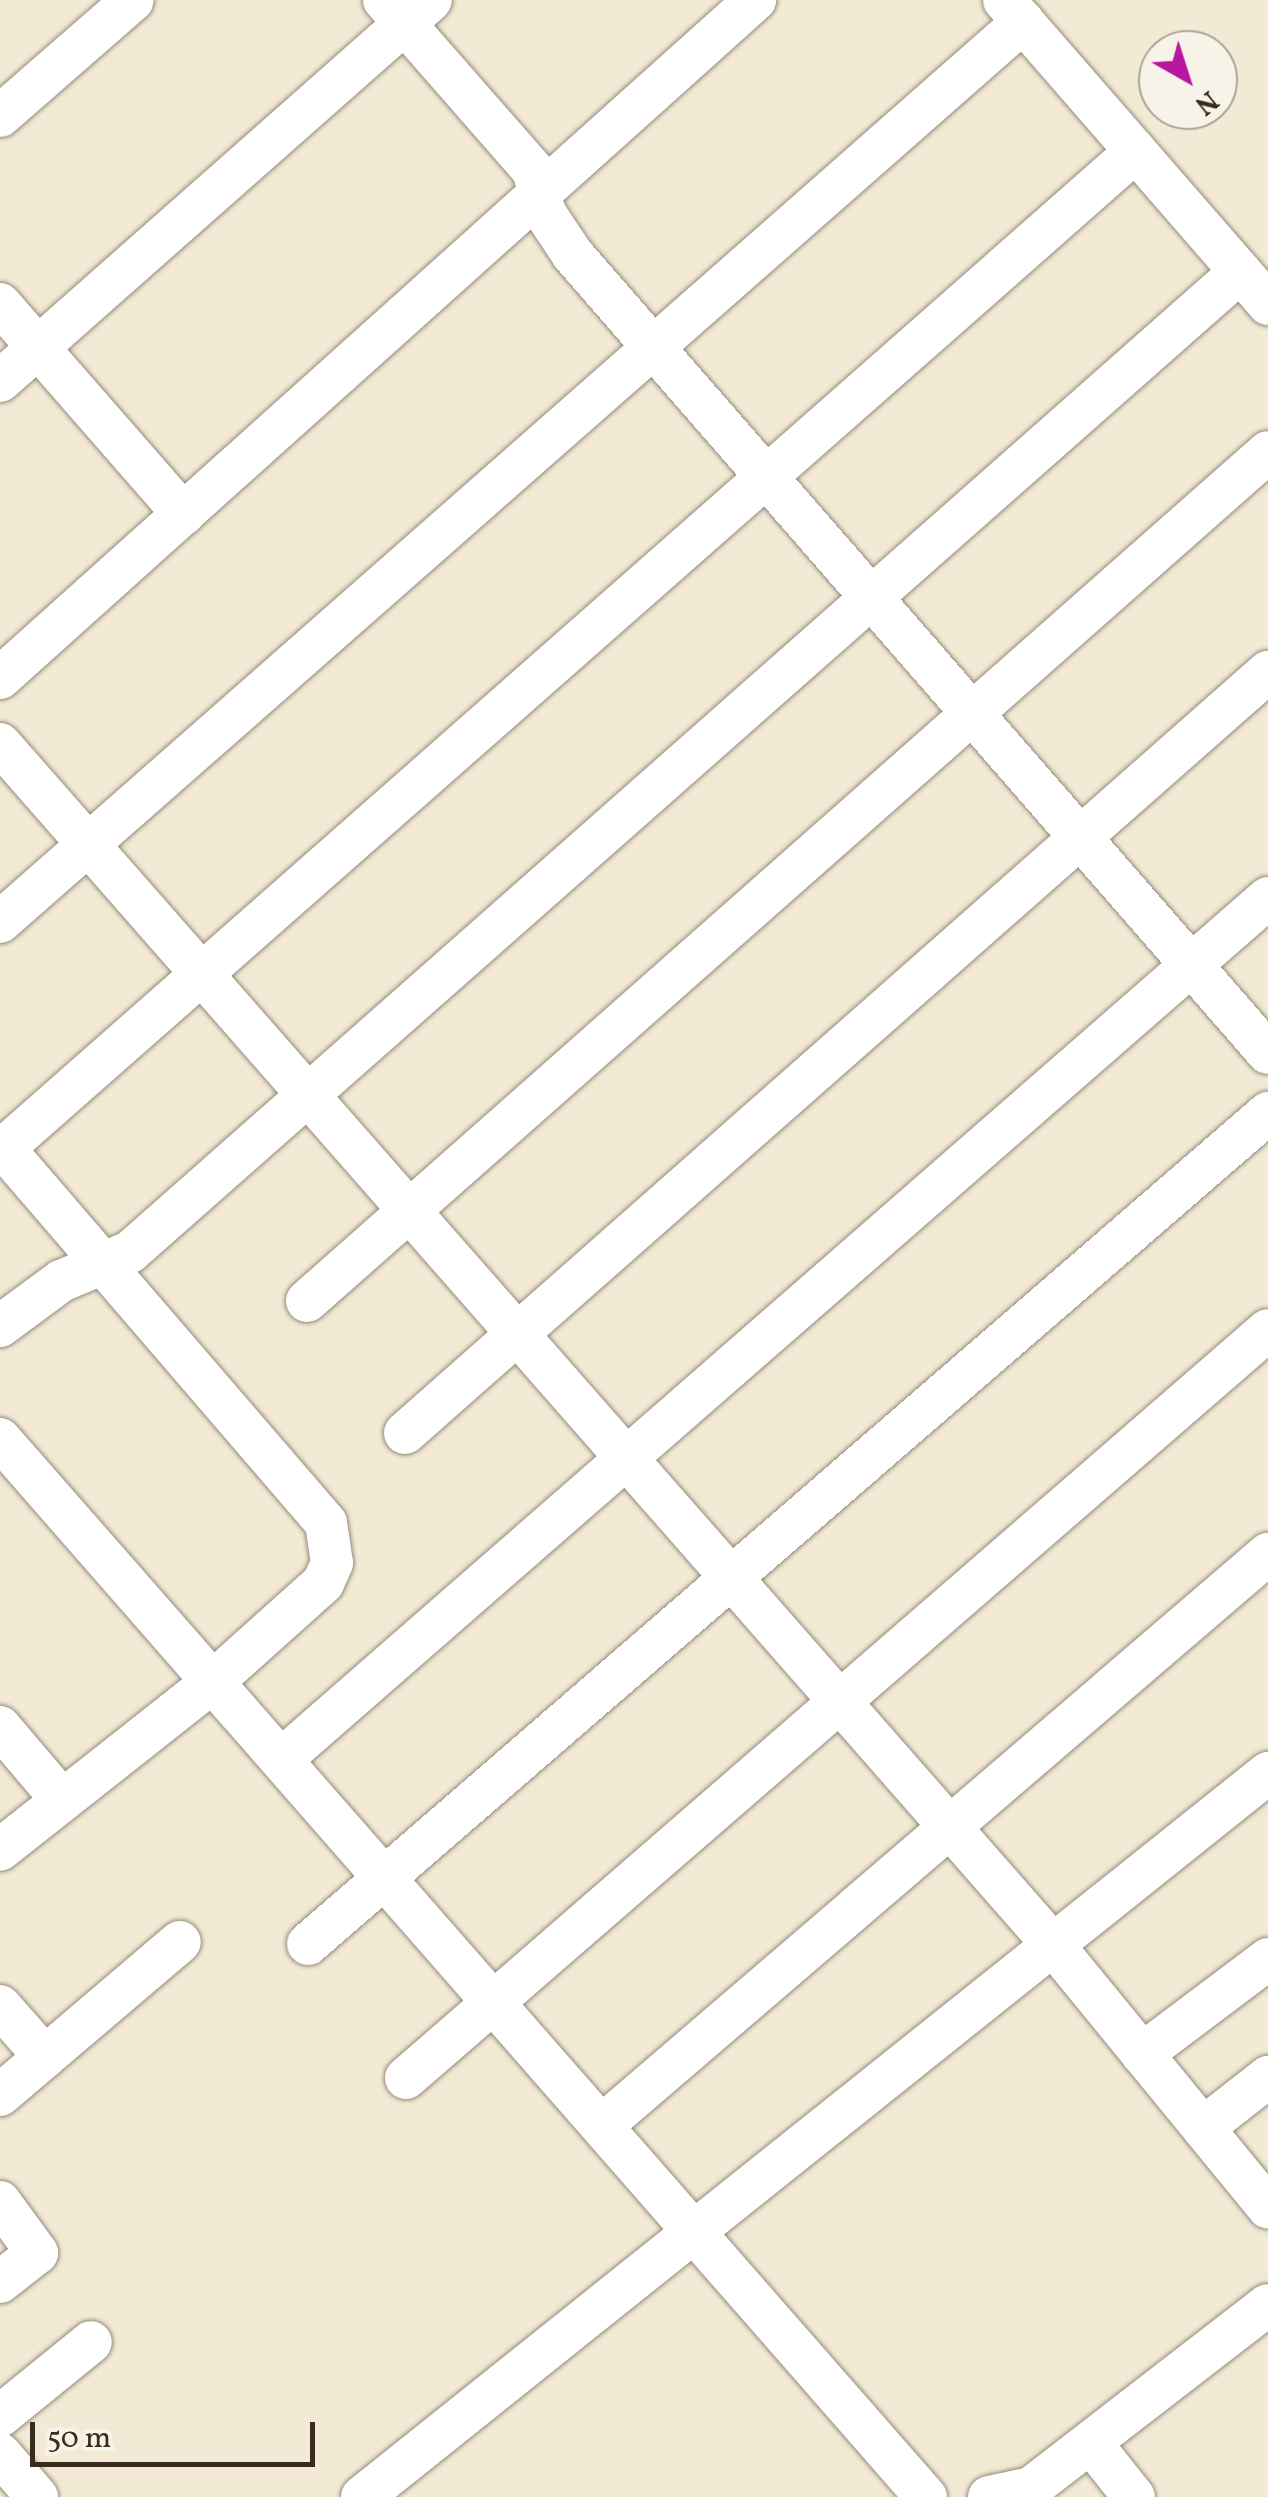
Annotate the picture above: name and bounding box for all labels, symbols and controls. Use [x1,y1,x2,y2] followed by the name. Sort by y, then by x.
[1138,30,1238,130] north arrow
[1186,81,1226,124] text: N
[35,2402,320,2464] scale bar
[47,2418,111,2460] text: 50 m

